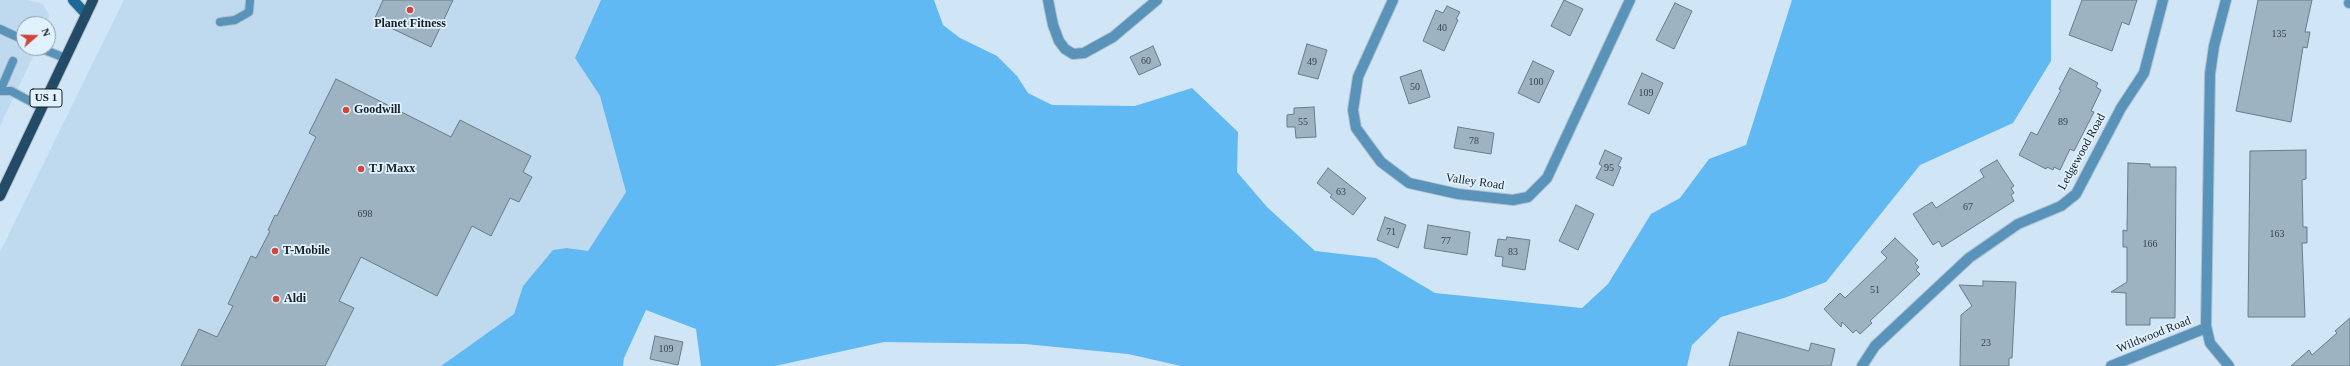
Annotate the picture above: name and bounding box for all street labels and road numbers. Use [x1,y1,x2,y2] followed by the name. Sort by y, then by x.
[30,89,62,107] road number: US 1
[2055,111,2109,193] street label: Ledgewood Road
[1445,171,1505,193] street label: Valley Road
[2115,314,2193,356] street label: Wildwood Road

